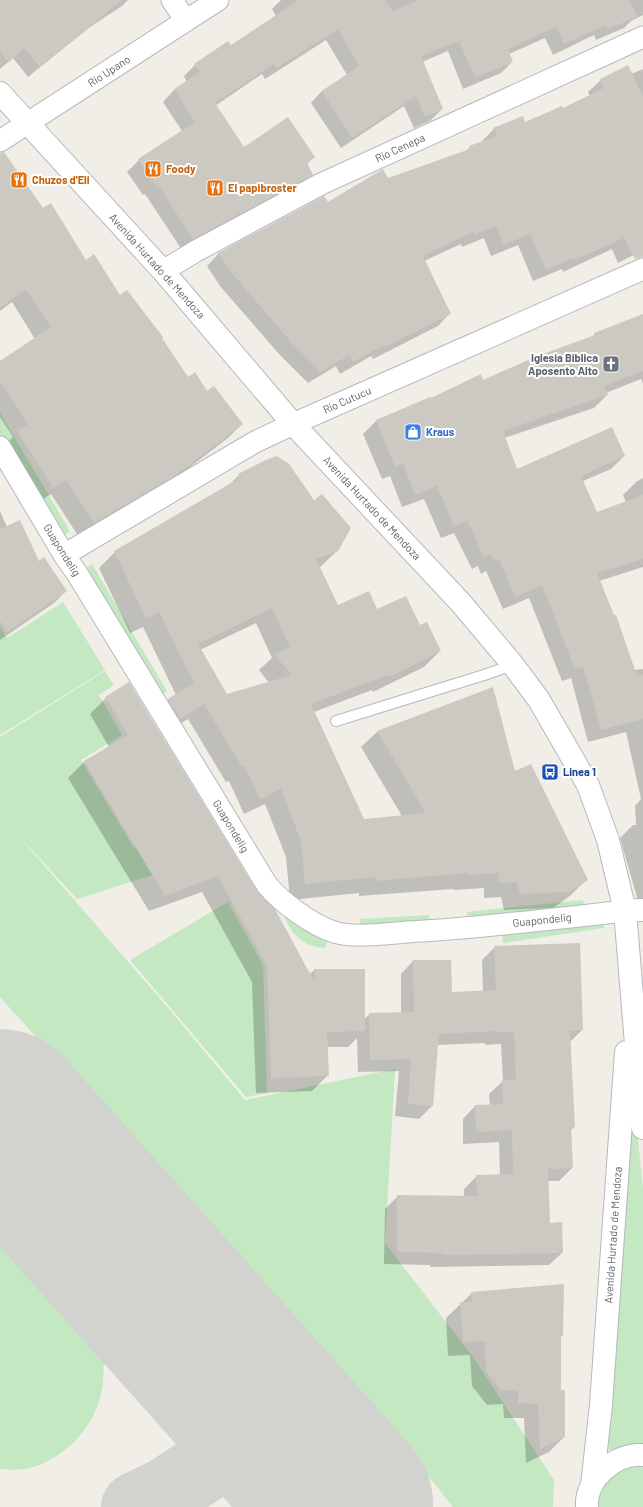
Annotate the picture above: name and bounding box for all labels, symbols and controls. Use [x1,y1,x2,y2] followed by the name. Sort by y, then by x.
[85,52,132,89] street label: Río Upano
[373,130,427,165] street label: Río Cenepa
[143,159,163,179] restaurant icon: Foody
[166,162,196,175] place label: Foody
[9,170,29,190] restaurant icon: Chuzos d'Eli
[32,173,90,186] place label: Chuzos d'Eli
[205,178,225,198] restaurant icon: El papibroster
[228,181,297,194] place label: El papibroster
[107,210,208,321] street label: Avenida Hurtado de Mendoza
[528,351,598,377] place label: Iglesia Biblica Aposento Alto
[601,354,621,374] church icon: Iglesia Biblica Aposento Alto
[321,383,373,416] street label: Río Cutucu
[403,422,423,442] shop icon: Kraus
[426,425,455,438] place label: Kraus
[321,453,424,562] street label: Avenida Hurtado de Mendoza
[41,521,84,578] street label: Guapondelig
[540,762,560,782] bus stop icon: Linea 1
[563,765,596,778] place label: Linea 1
[211,797,252,855] street label: Guapondelig
[512,910,572,929] street label: Guapondelig
[601,1166,624,1304] street label: Avenida Hurtado de Mendoza

